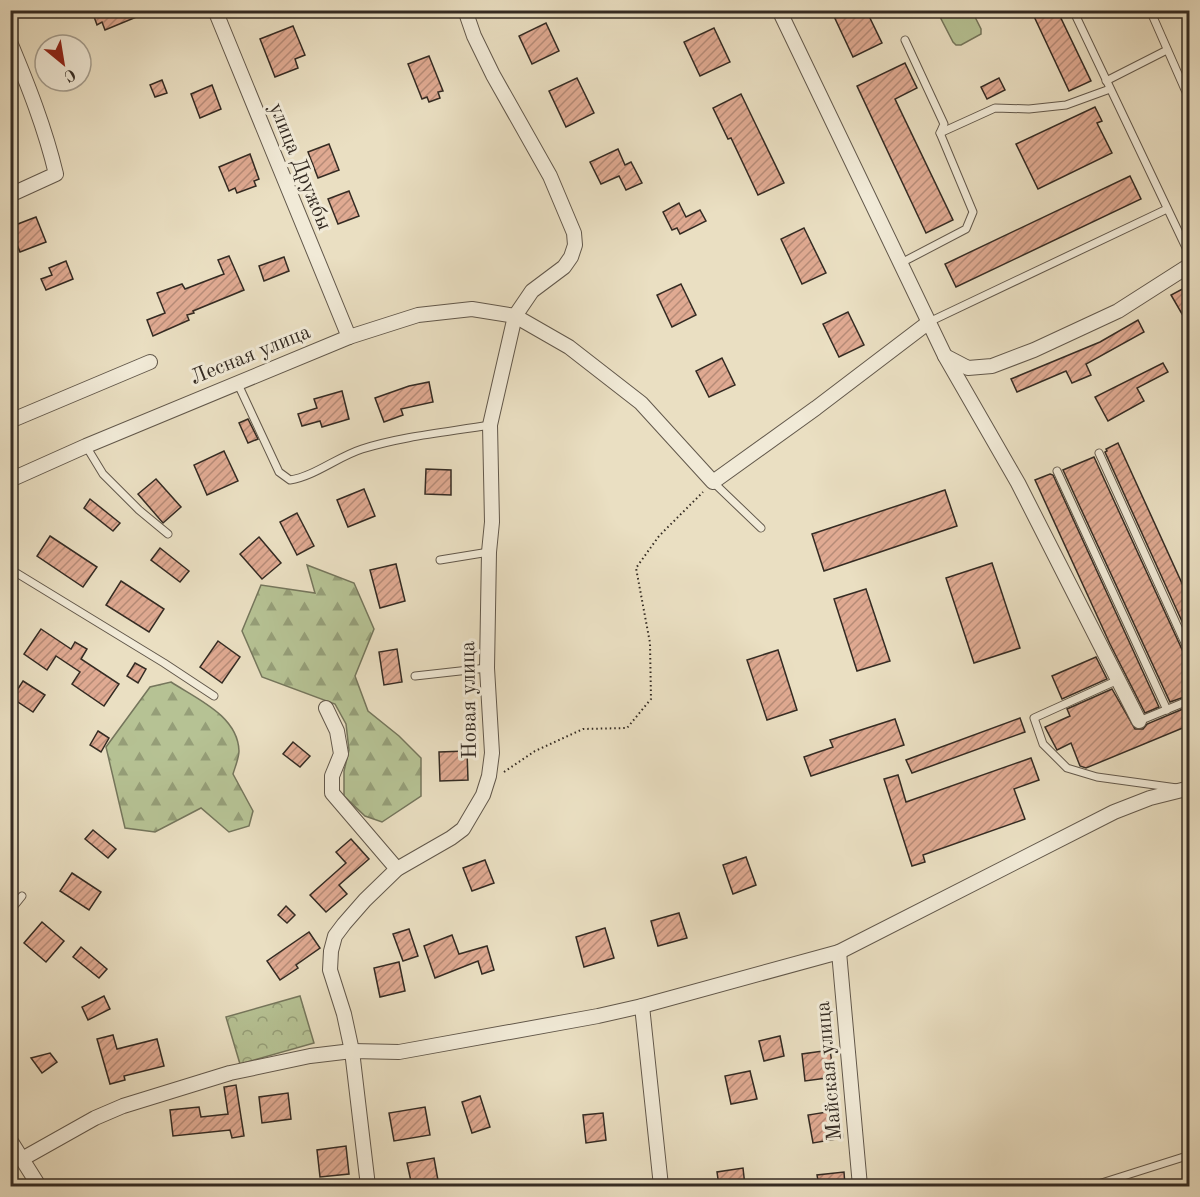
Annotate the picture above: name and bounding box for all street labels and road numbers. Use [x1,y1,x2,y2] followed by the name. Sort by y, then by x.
[265,100,335,233] street label: улица Дружбы
[187,322,314,389] street label: Лесная улица
[458,641,481,759] street label: Новая улица
[813,1000,846,1141] street label: Майская улица

